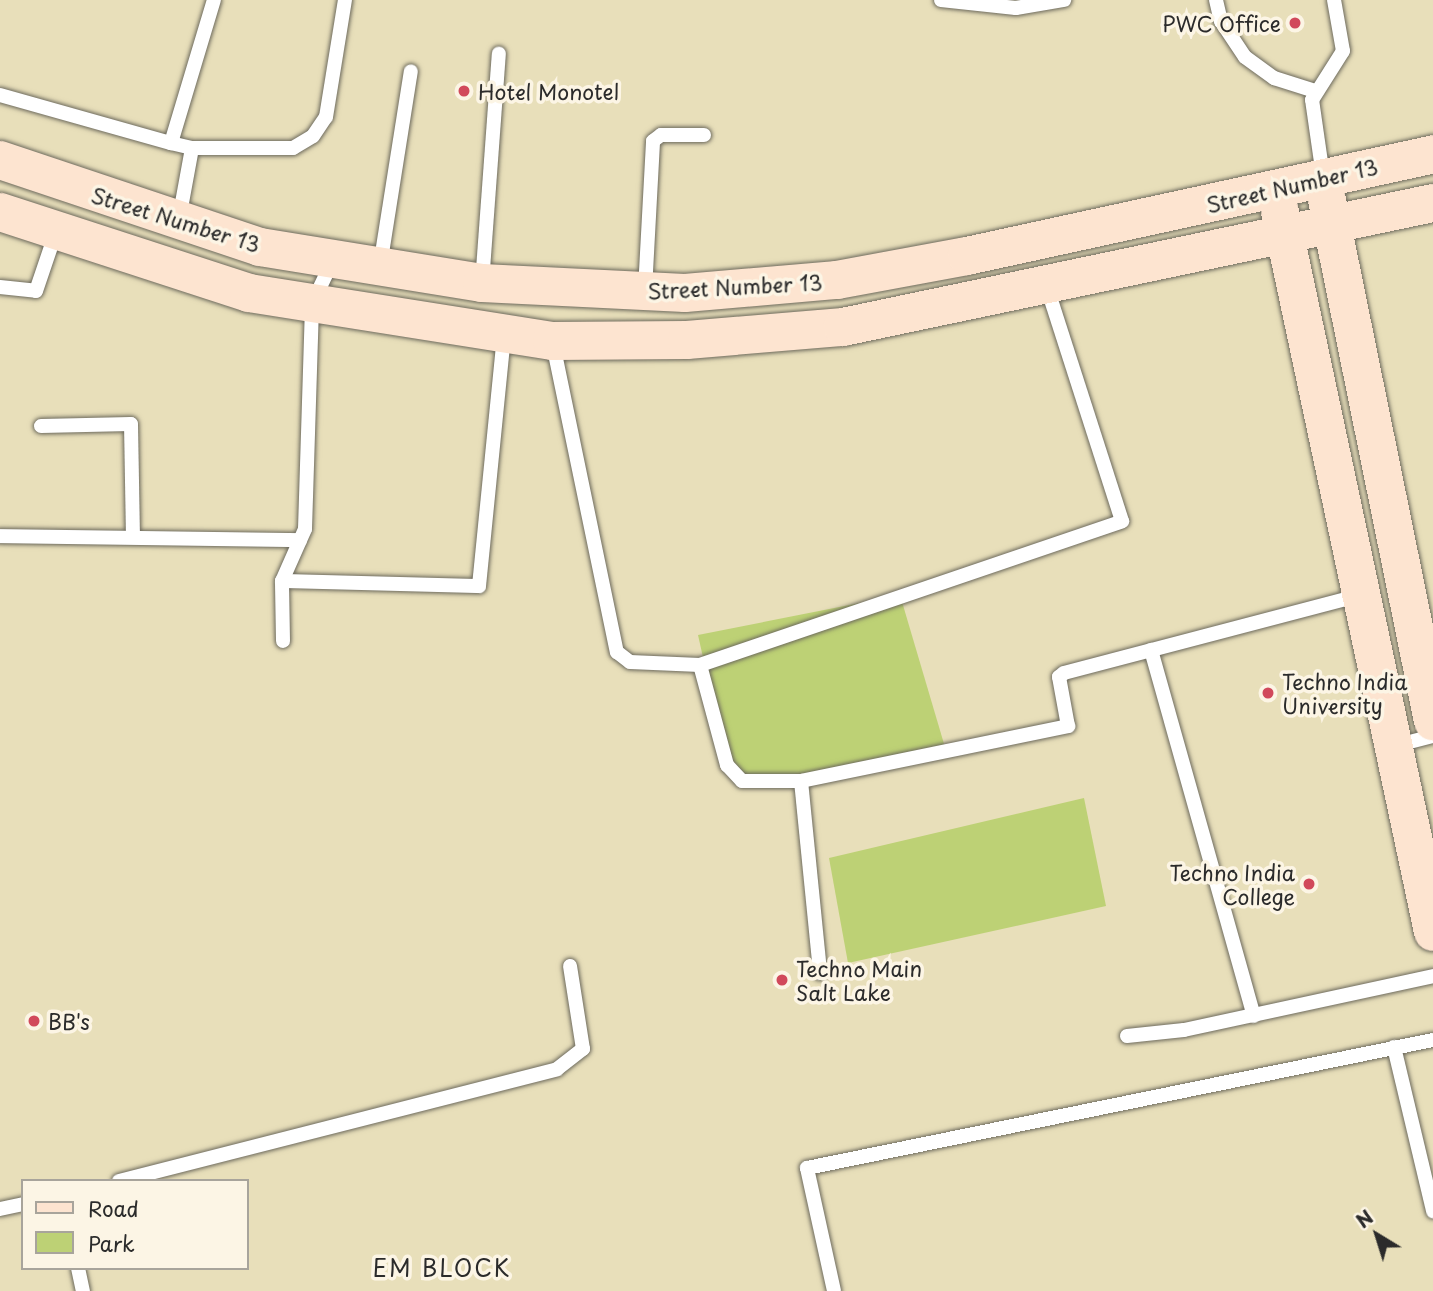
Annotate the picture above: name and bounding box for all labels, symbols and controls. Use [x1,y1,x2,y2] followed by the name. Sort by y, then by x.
[1163,10,1281,36] place label: PWC Office
[1287,15,1303,31] marker: PWC Office
[478,78,620,104] place label: Hotel Monotel
[456,83,472,99] marker: Hotel Monotel
[1202,152,1382,218] street label: Street Number 13
[86,181,266,257] street label: Street Number 13
[645,269,825,303] street label: Street Number 13
[1282,668,1409,718] place label: Techno India University
[1260,685,1276,701] marker: Techno India University
[1168,859,1295,909] place label: Techno India College
[1301,876,1317,892] marker: Techno India College
[796,955,923,1005] place label: Techno Main Salt Lake
[774,972,790,988] marker: Techno Main Salt Lake
[48,1008,90,1034] place label: BB's
[26,1013,42,1029] marker: BB's
[21,1179,248,1270] legend
[88,1192,139,1224] text: Road
[1342,1200,1412,1270] north arrow
[1350,1203,1379,1234] text: N
[88,1227,135,1259] text: Park
[373,1254,511,1282] district label: EM BLOCK

